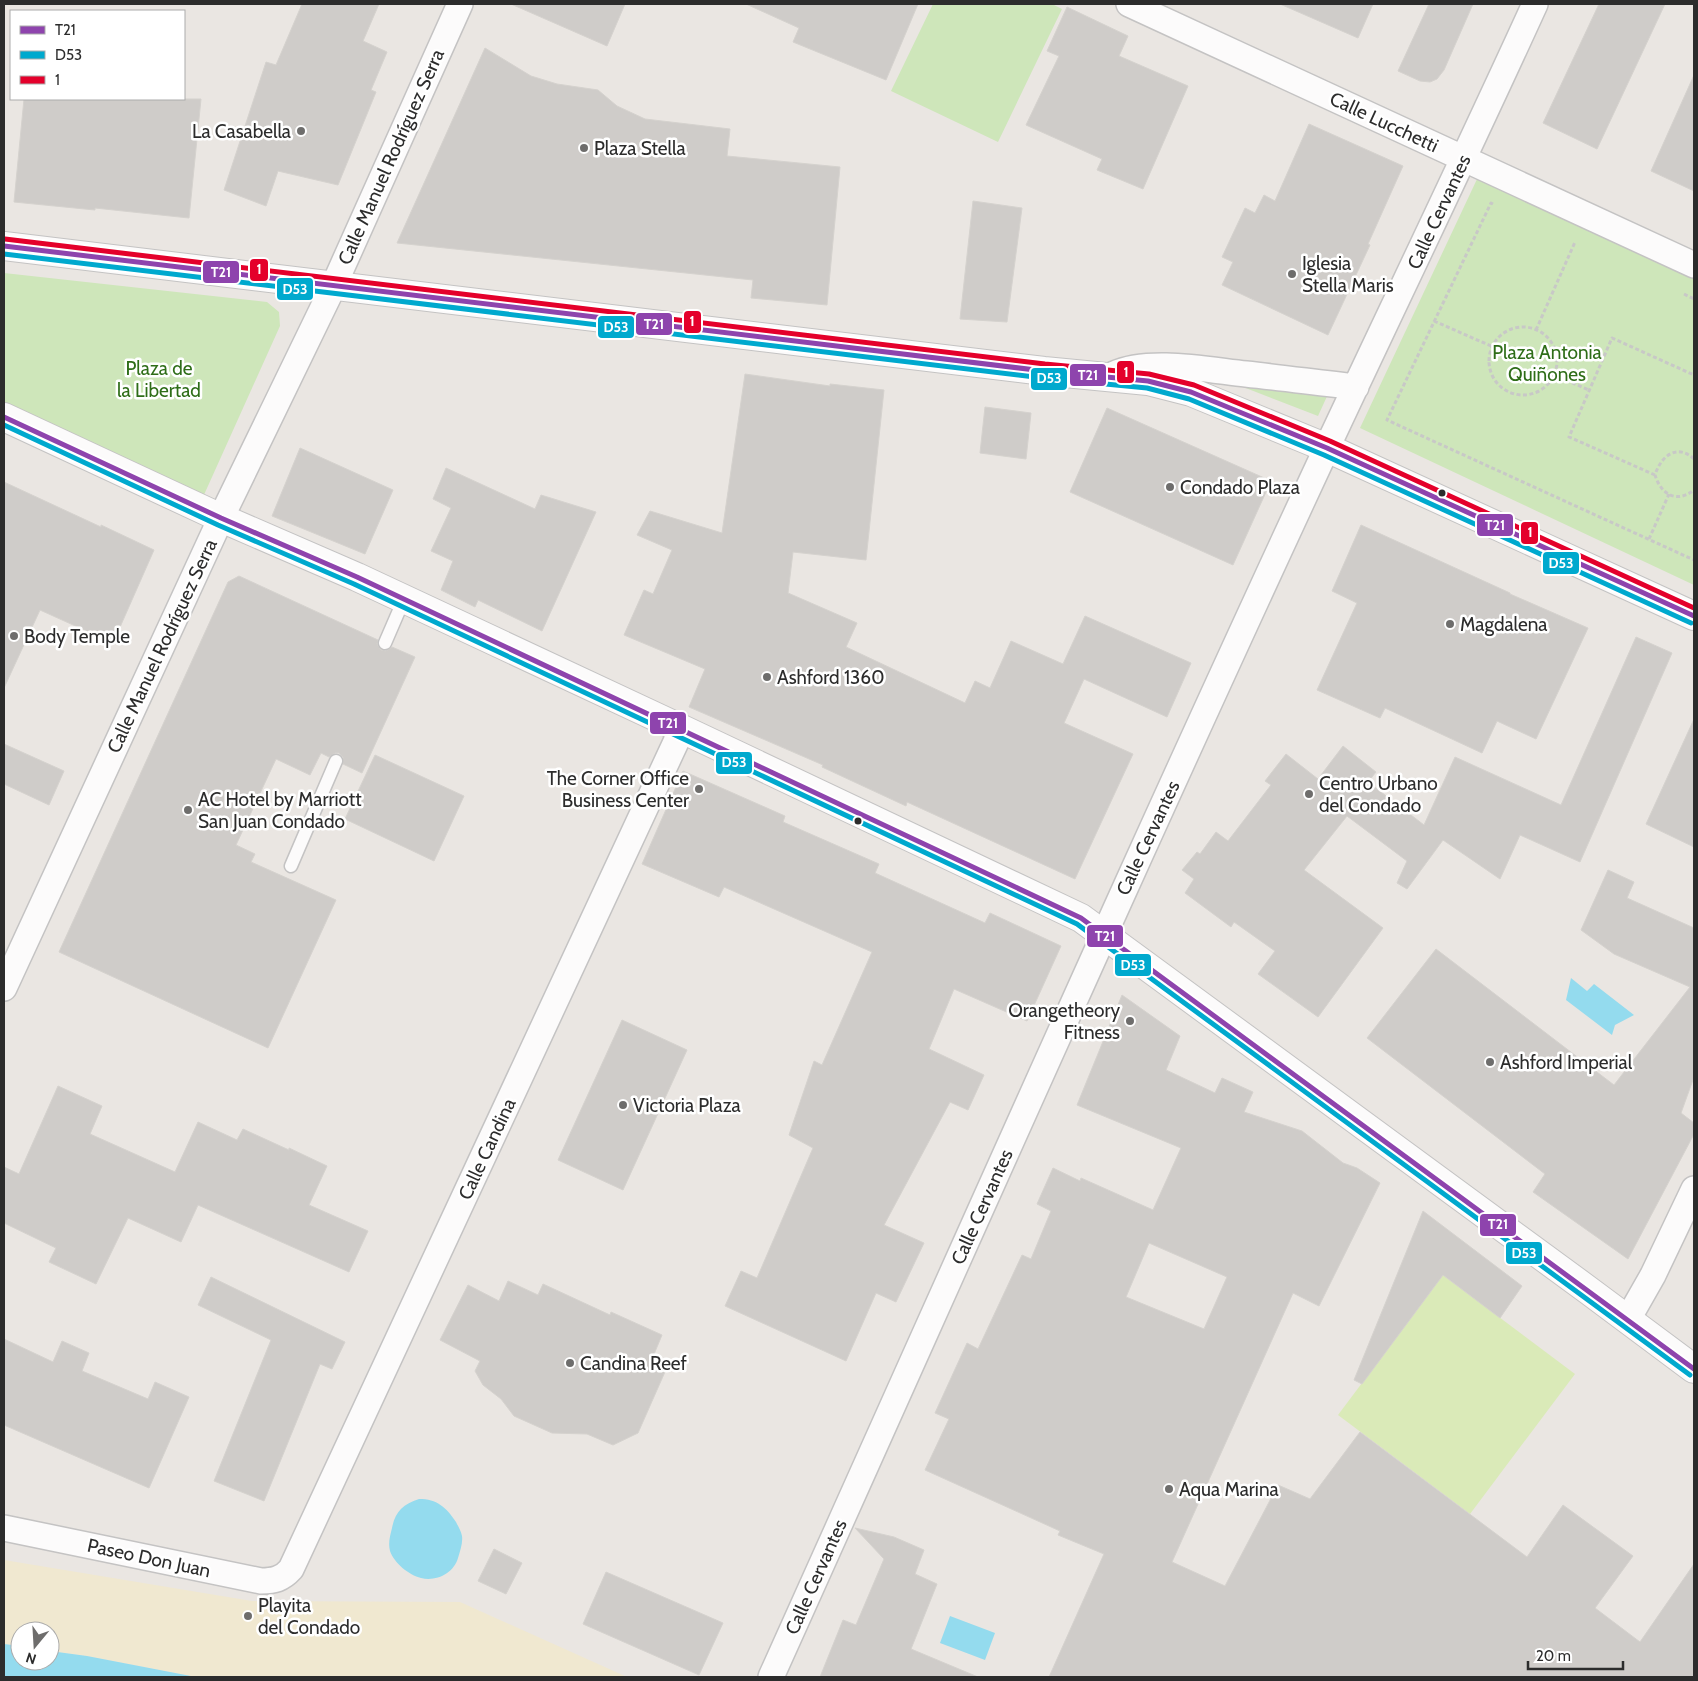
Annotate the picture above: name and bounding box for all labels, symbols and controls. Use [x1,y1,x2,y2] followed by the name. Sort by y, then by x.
[10,10,185,100] legend
[55,21,76,39] text: T21
[55,46,82,64] text: D53
[333,46,449,268] street label: Calle Manuel Rodríguez Serra
[55,71,60,89] text: 1
[1326,87,1442,157] street label: Calle Lucchetti
[192,120,291,143] place label: La Casabella
[295,125,307,137] marker: La Casabella
[594,137,686,160] place label: Plaza Stella
[578,142,590,154] marker: Plaza Stella
[1402,151,1476,273] street label: Calle Cervantes
[1302,252,1394,297] place label: Iglesia Stella Maris
[249,258,269,282] line badge: 1
[202,260,240,284] line badge: T21
[256,260,262,278] text: 1
[211,263,231,281] text: T21
[1286,268,1298,280] marker: Iglesia Stella Maris
[276,277,314,301] line badge: D53
[282,280,308,298] text: D53
[683,310,702,334] line badge: 1
[635,312,673,336] line badge: T21
[689,312,695,330] text: 1
[597,315,635,339] line badge: D53
[644,315,664,333] text: T21
[603,318,629,336] text: D53
[1492,341,1602,386] park label: Plaza Antonia Quiñones
[117,357,201,402] park label: Plaza de la Libertad
[1116,360,1135,384] line badge: 1
[1069,363,1107,387] line badge: T21
[1123,363,1129,381] text: 1
[1078,366,1098,384] text: T21
[1030,367,1068,391] line badge: D53
[1036,369,1062,387] text: D53
[1180,476,1300,499] place label: Condado Plaza
[1164,481,1176,493] marker: Condado Plaza
[1437,488,1447,498] unlabelled marker
[1476,513,1514,537] line badge: T21
[1485,516,1505,534] text: T21
[1520,521,1539,545] line badge: 1
[1527,523,1533,541] text: 1
[102,535,222,757] street label: Calle Manuel Rodríguez Serra
[1542,551,1580,575] line badge: D53
[1548,554,1574,572] text: D53
[1460,613,1547,636] place label: Magdalena
[1444,618,1456,630] marker: Magdalena
[24,625,130,648] place label: Body Temple
[8,630,20,642] marker: Body Temple
[777,666,884,689] place label: Ashford 1360
[761,671,773,683] marker: Ashford 1360
[649,711,687,735] line badge: T21
[658,714,678,732] text: T21
[715,751,753,775] line badge: D53
[721,753,747,771] text: D53
[547,767,689,812] place label: The Corner Office Business Center
[1319,772,1438,817] place label: Centro Urbano del Condado
[1111,777,1185,899] street label: Calle Cervantes
[693,783,705,795] marker: The Corner Office Business Center
[198,788,362,833] place label: AC Hotel by Marriott San Juan Condado
[1303,788,1315,800] marker: Centro Urbano del Condado
[182,804,194,816] marker: AC Hotel by Marriott San Juan Condado
[853,816,863,826] unlabelled marker
[1086,924,1124,948] line badge: T21
[1095,927,1115,945] text: T21
[1114,953,1152,977] line badge: D53
[1120,956,1146,974] text: D53
[1008,999,1120,1044] place label: Orangetheory Fitness
[1124,1015,1136,1027] marker: Orangetheory Fitness
[1500,1051,1633,1074] place label: Ashford Imperial
[1484,1056,1496,1068] marker: Ashford Imperial
[633,1094,741,1117] place label: Victoria Plaza
[453,1095,521,1203] street label: Calle Candina
[617,1099,629,1111] marker: Victoria Plaza
[946,1146,1018,1268] street label: Calle Cervantes
[1479,1213,1517,1237] line badge: T21
[1488,1215,1508,1233] text: T21
[1505,1241,1543,1265] line badge: D53
[1511,1244,1537,1262] text: D53
[580,1352,688,1375] place label: Candina Reef
[564,1357,576,1369] marker: Candina Reef
[1179,1478,1279,1501] place label: Aqua Marina
[1163,1483,1175,1495] marker: Aqua Marina
[780,1516,852,1638] street label: Calle Cervantes
[85,1534,213,1582] street label: Paseo Don Juan
[258,1594,360,1639] place label: Playita del Condado
[242,1610,254,1622] marker: Playita del Condado
[10,1621,60,1671] north arrow
[1528,1638,1623,1670] scale bar
[1536,1647,1571,1665] text: 20 m
[23,1648,38,1668] text: N

